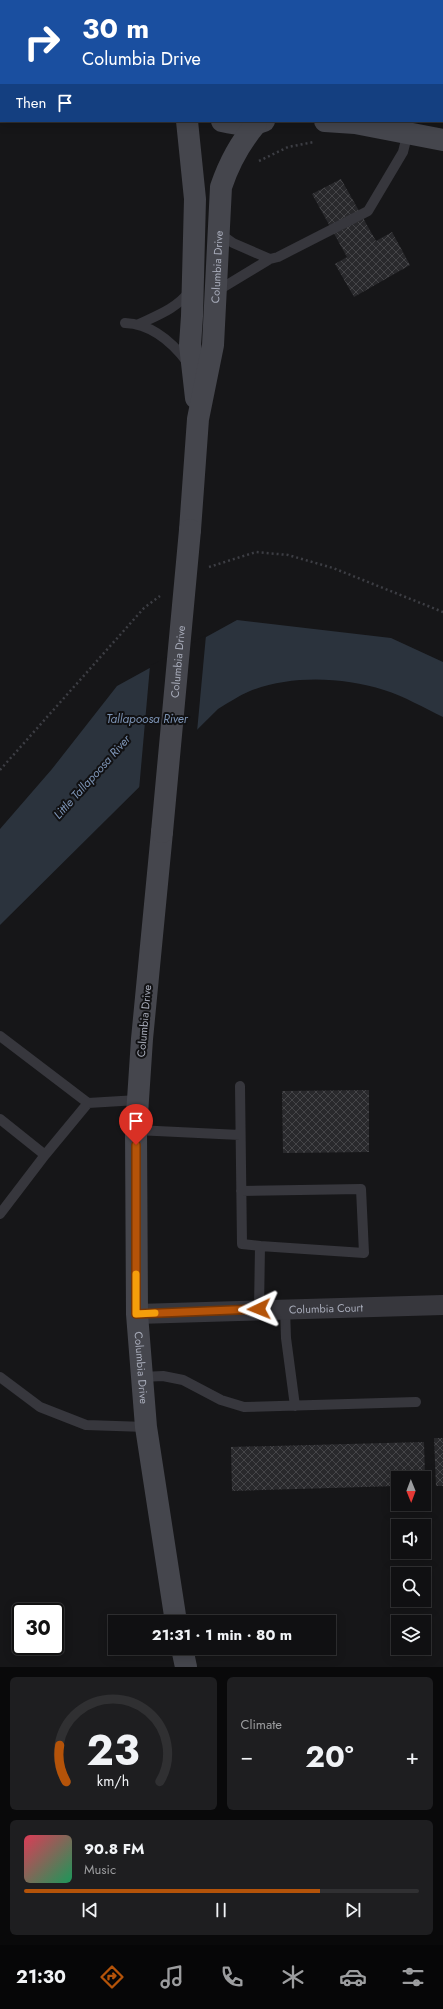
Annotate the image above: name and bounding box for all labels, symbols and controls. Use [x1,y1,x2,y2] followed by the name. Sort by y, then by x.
[82,8,149,49] text: 30 m
[16,16,68,68] icon: right
[82,46,201,72] text: Columbia Drive
[16,92,46,114] text: Then
[54,92,76,114] icon: arrive
[207,230,227,304] street label: Columbia Drive
[166,624,189,699] street label: Columbia Drive
[106,710,189,728] water label: Tallapoosa River
[49,730,135,823] water label: Little Tallapoosa River
[133,984,155,1058] street label: Columbia Drive
[119,1104,153,1145] pin
[125,1110,147,1132] icon: arrive
[238,1288,280,1330] position arrow
[289,1299,363,1318] street label: Columbia Court
[130,1331,152,1405] street label: Columbia Drive
[391,1471,431,1511] north arrow
[391,1471,431,1655] map controls
[391,1519,431,1559] button: sound
[391,1567,431,1607] button: search
[12,1603,64,1655] speed limit sign: 30
[391,1615,431,1655] button: layers
[152,1624,292,1646] text: 21:31 · 1 min · 80 m
[241,1715,282,1734] text: Climate
[87,1719,140,1780] text: 23
[305,1735,354,1778] text: 20°
[241,1740,253,1772] text: −
[405,1740,419,1772] text: +
[97,1770,129,1790] text: km/h
[84,1838,144,1860] text: 90.8 FM
[84,1860,116,1879] text: Music
[79,1899,101,1921] icon: previous
[210,1899,232,1921] icon: pause
[342,1899,364,1921] icon: next
[98,1963,126,1991] icon: directions
[158,1963,186,1991] icon: music
[218,1963,246,1991] icon: phone
[279,1963,307,1991] icon: climate
[339,1963,367,1991] icon: car
[399,1963,427,1991] icon: filters
[16,1964,66,1990] text: 21:30

